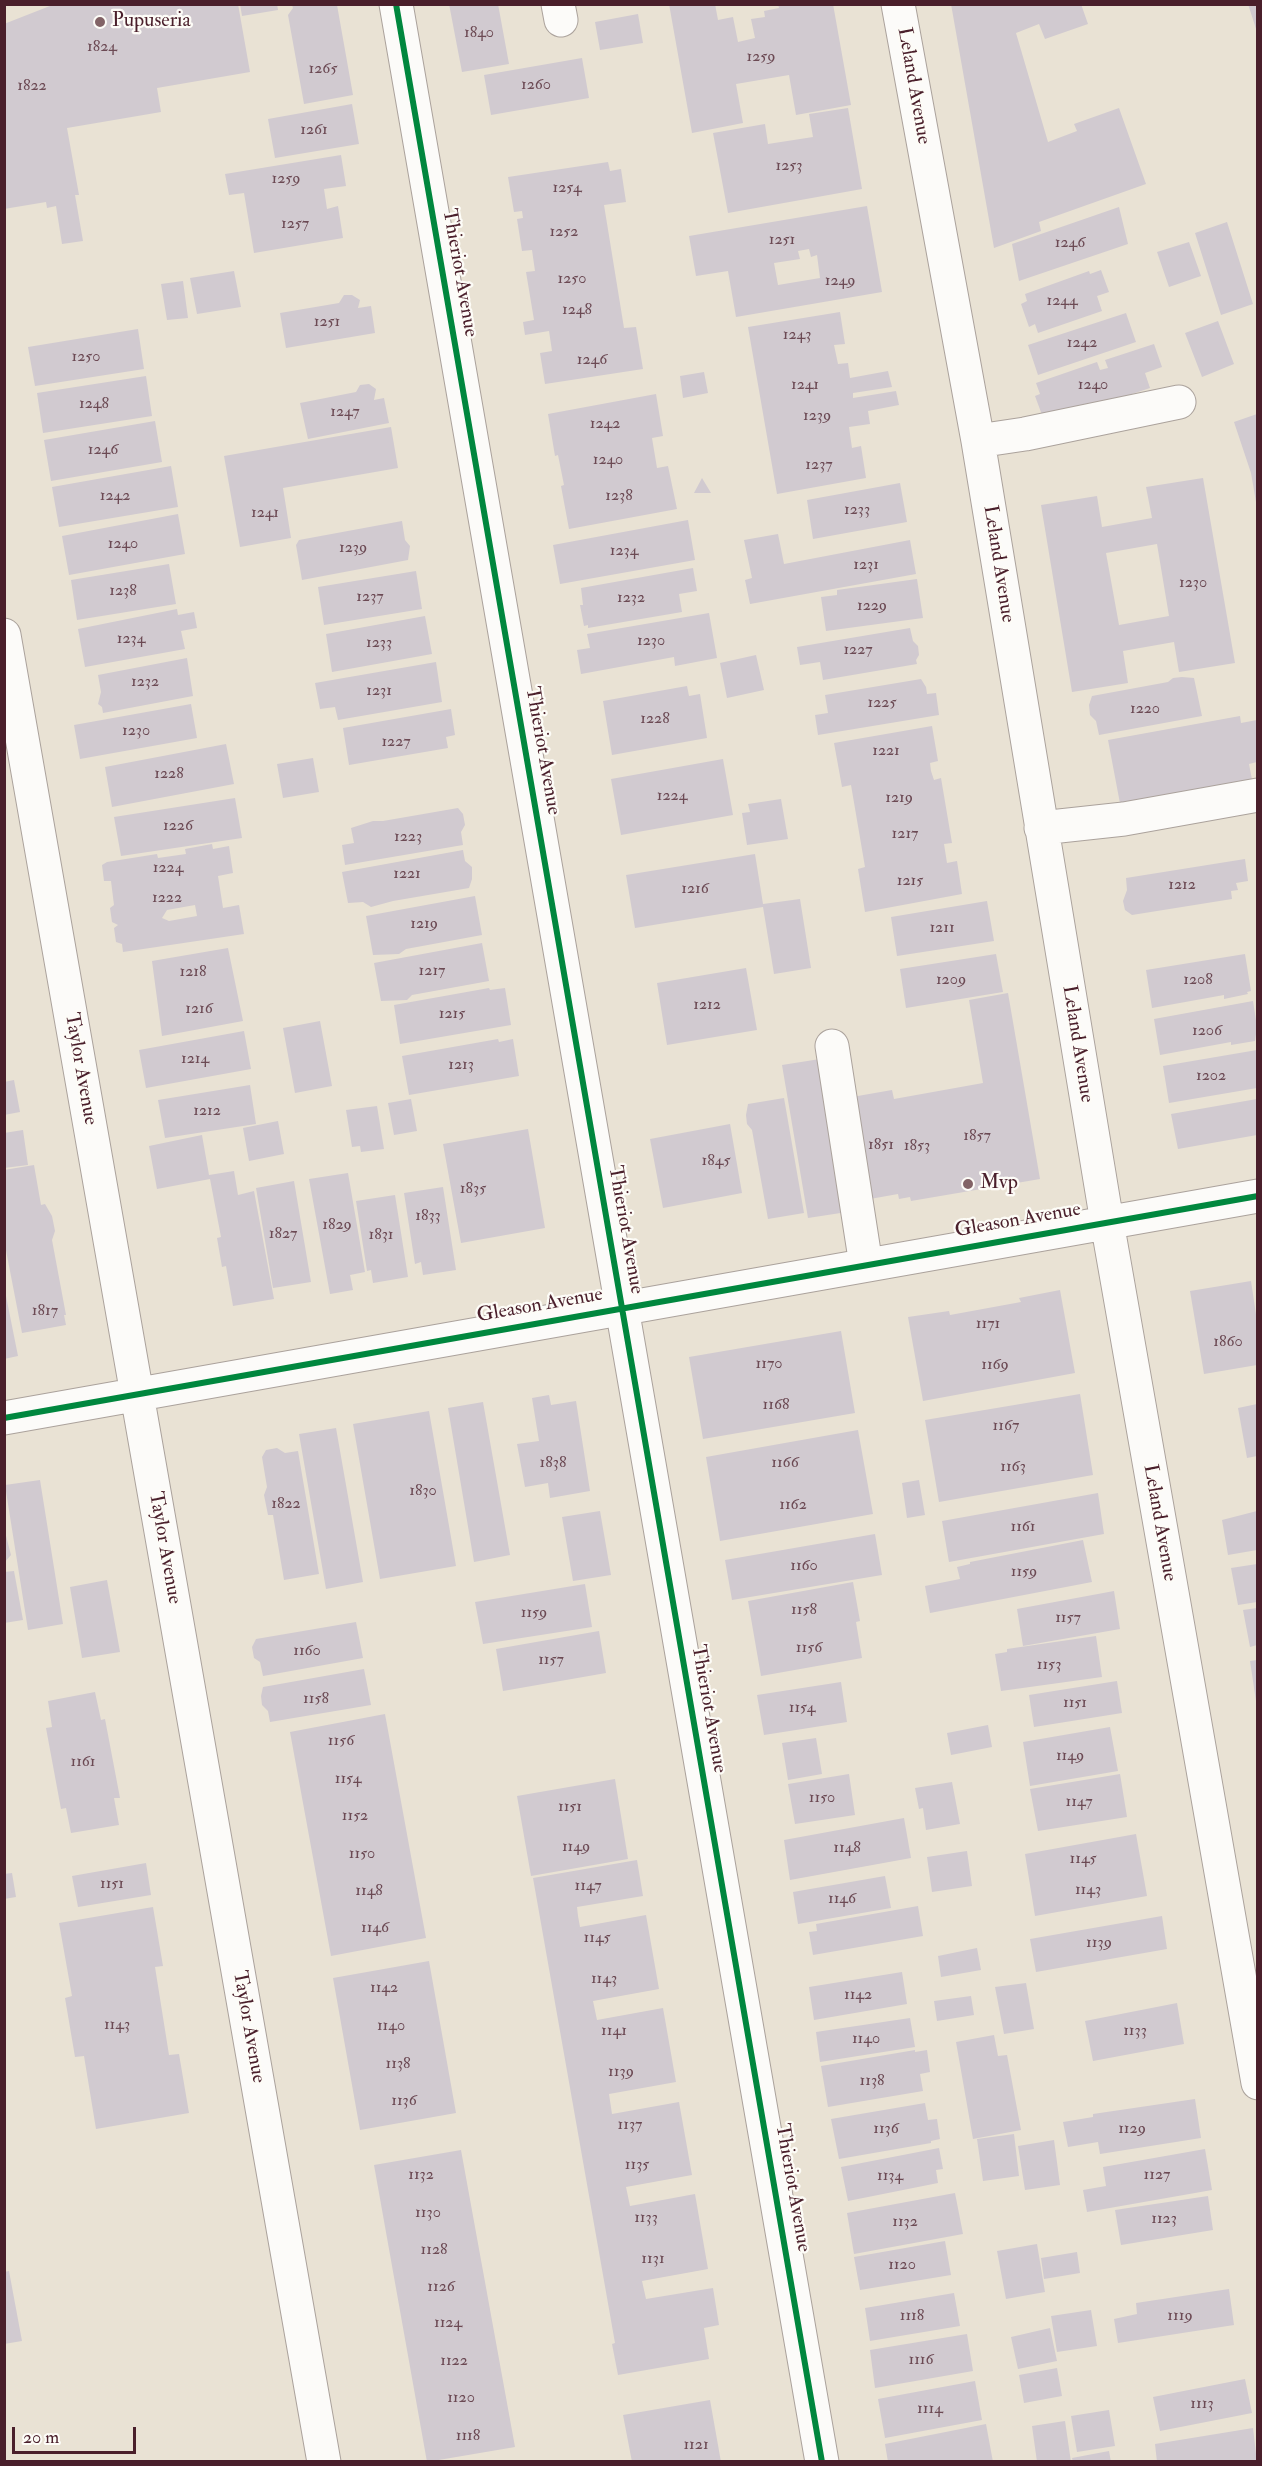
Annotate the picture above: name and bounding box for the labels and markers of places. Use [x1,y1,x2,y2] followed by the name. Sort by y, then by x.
[112,10,191,34] place label: Pupuseria
[93,15,107,29] marker: Pupuseria
[980,1172,1018,1196] place label: Mvp
[961,1177,975,1191] marker: Mvp

